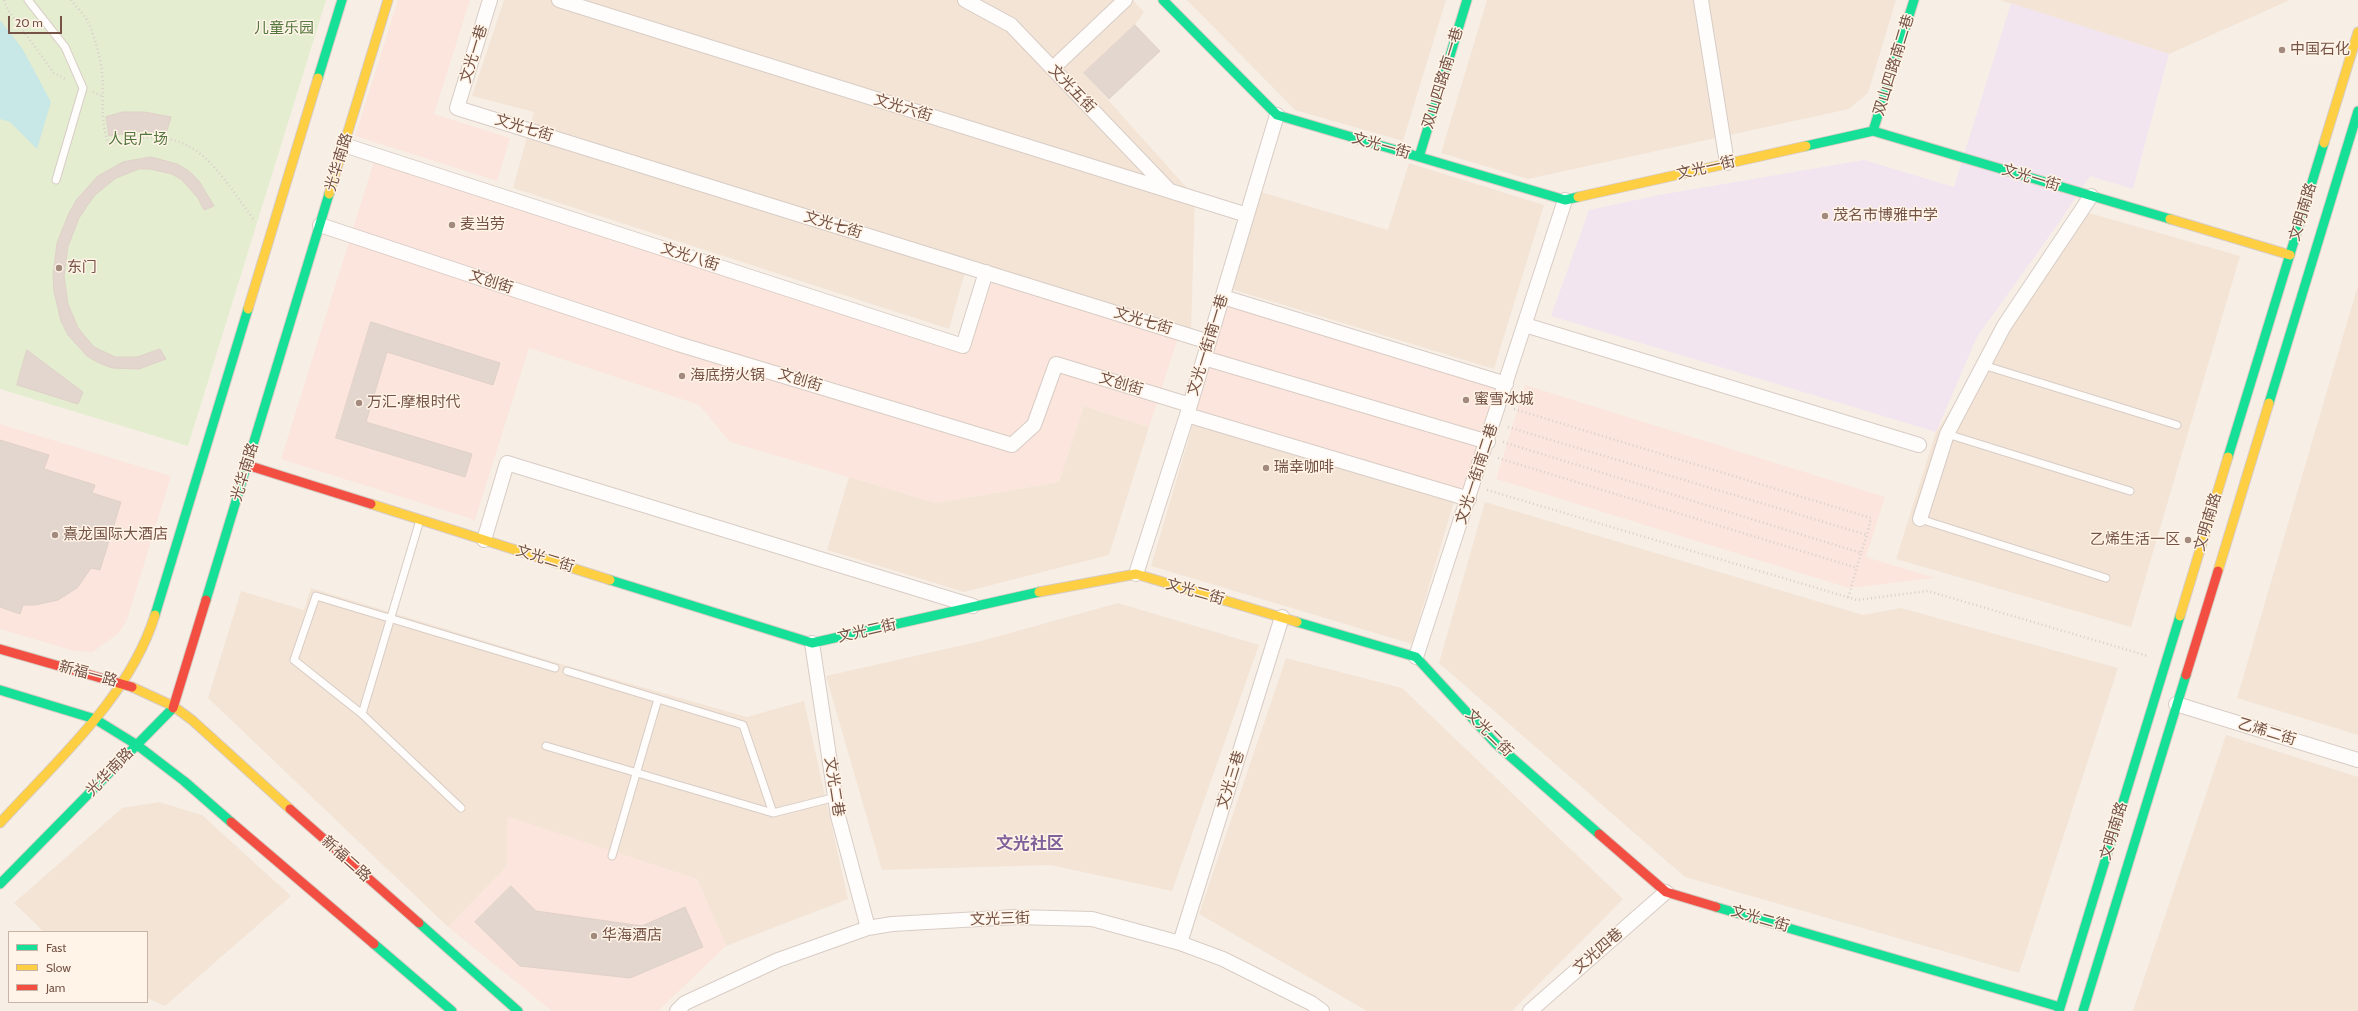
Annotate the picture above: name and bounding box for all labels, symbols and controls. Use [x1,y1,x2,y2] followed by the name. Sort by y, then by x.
[10,8,64,34] scale bar
[1870,12,1918,118] street label: 双山四路南二巷
[15,15,43,30] text: 20 m
[254,20,314,38] park label: 儿童乐园
[457,23,491,85] street label: 文光一巷
[1419,25,1467,131] street label: 双山四路南一巷
[2290,41,2350,59] place label: 中国石化
[2277,45,2287,55] marker: 中国石化
[1045,61,1099,117] street label: 文光五街
[872,91,934,125] street label: 文光六街
[493,111,555,145] street label: 文光七街
[1350,129,1412,163] street label: 文光一街
[108,131,168,149] park label: 人民广场
[322,131,356,193] street label: 光华南路
[1675,152,1737,184] street label: 文光一街
[2000,161,2062,195] street label: 文光一街
[2286,181,2320,243] street label: 文明南路
[1833,207,1938,225] place label: 茂名市博雅中学
[802,208,864,242] street label: 文光七街
[1820,211,1830,221] marker: 茂名市博雅中学
[460,216,505,234] place label: 麦当劳
[447,220,457,230] marker: 麦当劳
[659,239,721,275] street label: 文光八街
[67,259,97,277] place label: 东门
[54,263,64,273] marker: 东门
[467,266,515,298] street label: 文创街
[1184,292,1232,398] street label: 文光一街南一巷
[1112,304,1174,338] street label: 文光七街
[776,365,824,395] street label: 文创街
[690,367,765,385] place label: 海底捞火锅
[1097,369,1145,399] street label: 文创街
[677,371,687,381] marker: 海底捞火锅
[1474,391,1534,409] place label: 蜜雪冰城
[367,394,461,412] place label: 万汇·摩根时代
[1461,395,1471,405] marker: 蜜雪冰城
[354,398,364,408] marker: 万汇·摩根时代
[1452,421,1502,527] street label: 文光一街南二巷
[228,441,262,503] street label: 光华南路
[1274,459,1334,477] place label: 瑞幸咖啡
[1261,463,1271,473] marker: 瑞幸咖啡
[2191,491,2225,553] street label: 文明南路
[63,526,168,544] place label: 熹龙国际大酒店
[50,530,60,540] marker: 熹龙国际大酒店
[2090,531,2180,549] place label: 乙烯生活一区
[2183,535,2193,545] marker: 乙烯生活一区
[514,542,576,576] street label: 文光二街
[1164,575,1226,609] street label: 文光二街
[836,615,898,647] street label: 文光二街
[57,658,119,690] street label: 新福一路
[1461,705,1517,761] street label: 文光二街
[2236,715,2298,749] street label: 乙烯二街
[83,744,137,800] street label: 光华南路
[1214,749,1248,811] street label: 文光三巷
[820,756,848,818] street label: 文光二巷
[2097,800,2131,862] street label: 文明南路
[318,832,374,886] street label: 新福二路
[996,834,1064,854] district label: 文光社区
[1729,902,1791,936] street label: 文光二街
[970,909,1030,929] street label: 文光三街
[1569,925,1627,977] street label: 文光四巷
[602,927,662,945] place label: 华海酒店
[8,931,148,1003] legend
[589,931,599,941] marker: 华海酒店
[46,940,66,955] text: Fast
[46,960,71,975] text: Slow
[46,980,65,995] text: Jam

